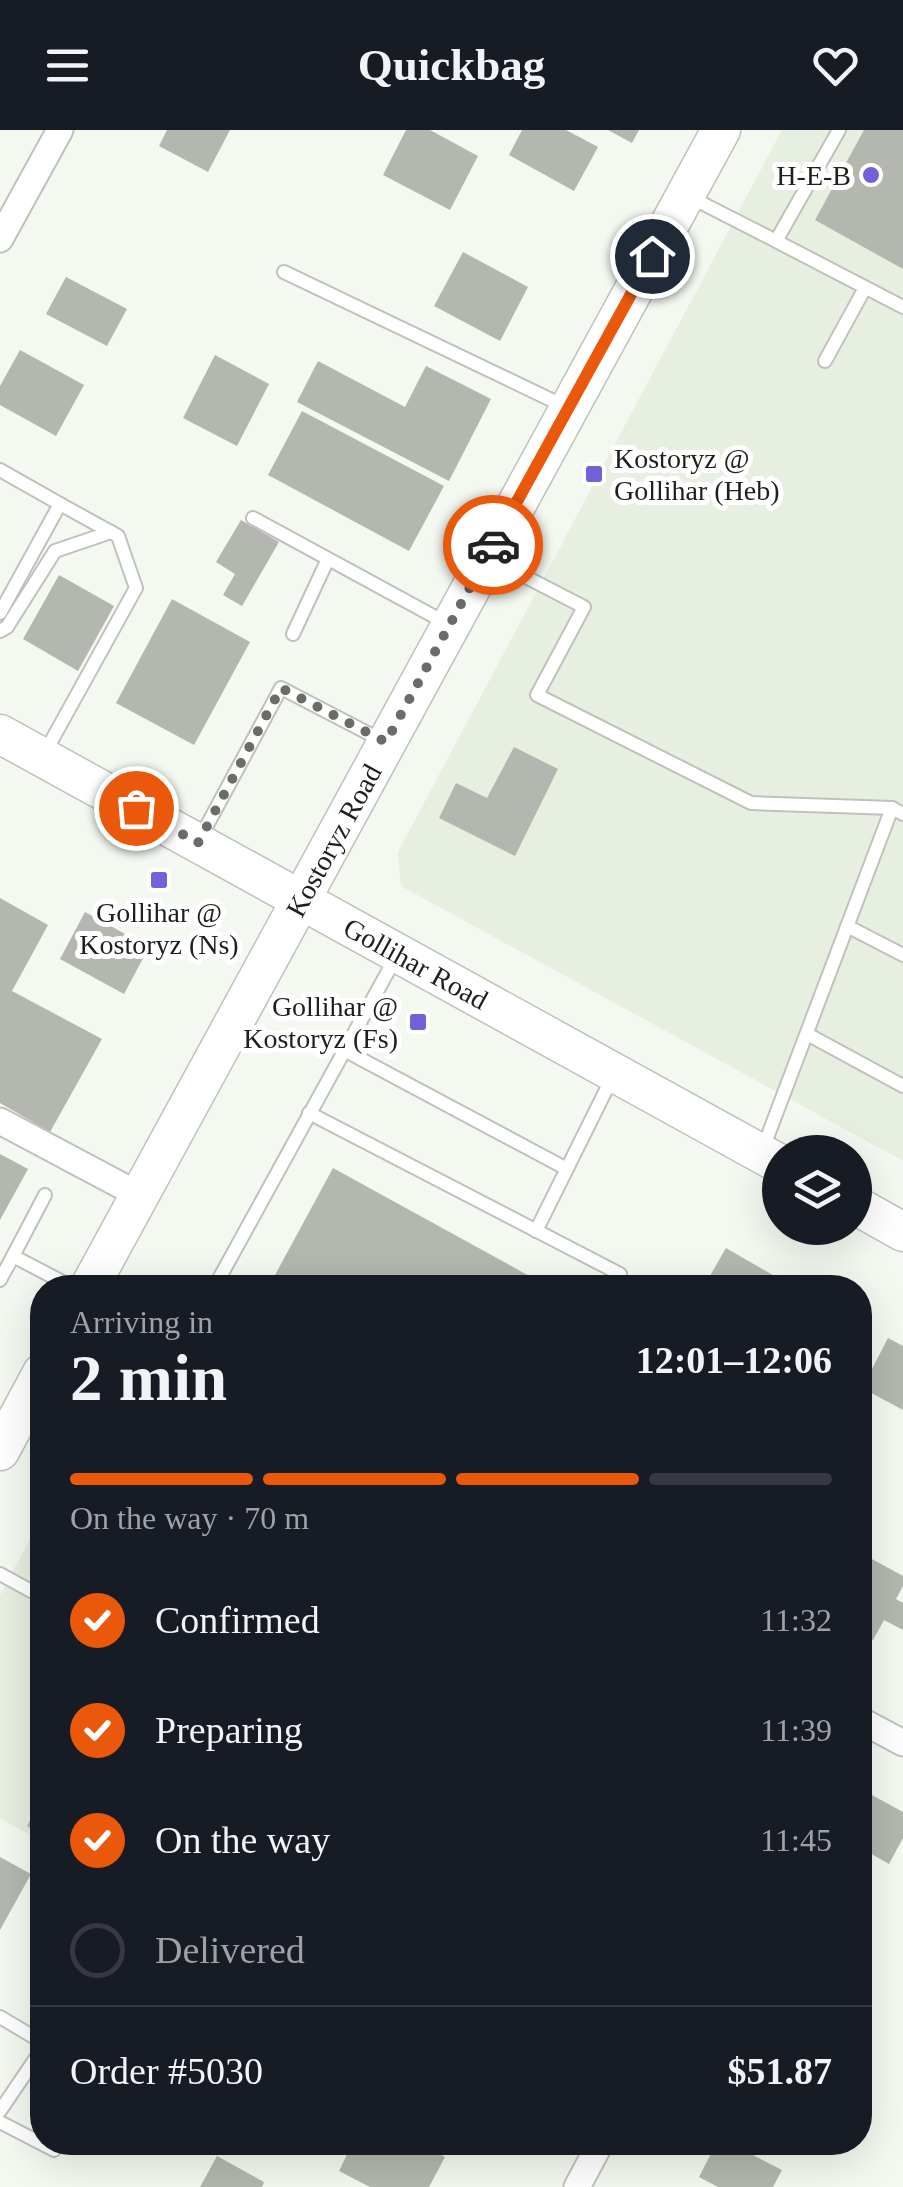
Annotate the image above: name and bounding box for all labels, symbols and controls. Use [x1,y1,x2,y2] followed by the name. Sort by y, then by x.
[40,38,95,93] icon: menu
[808,38,863,93] icon: heart
[358,40,545,90] text: Quickbag
[776,160,851,191] place label: H-E-B
[860,164,882,186] marker: H-E-B
[610,214,695,299] pin
[625,229,680,284] icon: home
[614,443,780,506] place label: Kostoryz @ Gollihar (Heb)
[583,463,605,485] marker: Kostoryz @ Gollihar (Heb)
[443,495,543,595] courier
[466,518,521,573] icon: car
[280,759,388,922] street label: Kostoryz Road
[94,766,179,851] pin
[109,781,164,836] icon: bag
[148,869,170,891] marker: Gollihar @ Kostoryz (Ns)
[79,897,239,960] place label: Gollihar @ Kostoryz (Ns)
[338,912,493,1016] street label: Gollihar Road
[243,991,398,1054] place label: Gollihar @ Kostoryz (Fs)
[407,1011,429,1033] marker: Gollihar @ Kostoryz (Fs)
[762,1135,872,1245] map controls
[762,1135,872,1245] button: layers
[70,1304,213,1340] text: Arriving in
[636,1339,832,1381] text: 12:01–12:06
[70,1342,227,1414] text: 2 min
[70,1500,309,1536] text: On the way · 70 m
[70,1593,125,1648] icon: check
[155,1599,320,1641] text: Confirmed
[760,1602,832,1638] text: 11:32
[70,1703,125,1758] icon: check
[155,1709,303,1751] text: Preparing
[760,1712,832,1748] text: 11:39
[70,1813,125,1868] icon: check
[155,1819,330,1861] text: On the way
[760,1822,832,1858] text: 11:45
[155,1929,305,1971] text: Delivered
[70,2050,263,2092] text: Order #5030
[728,2050,832,2092] text: $51.87

